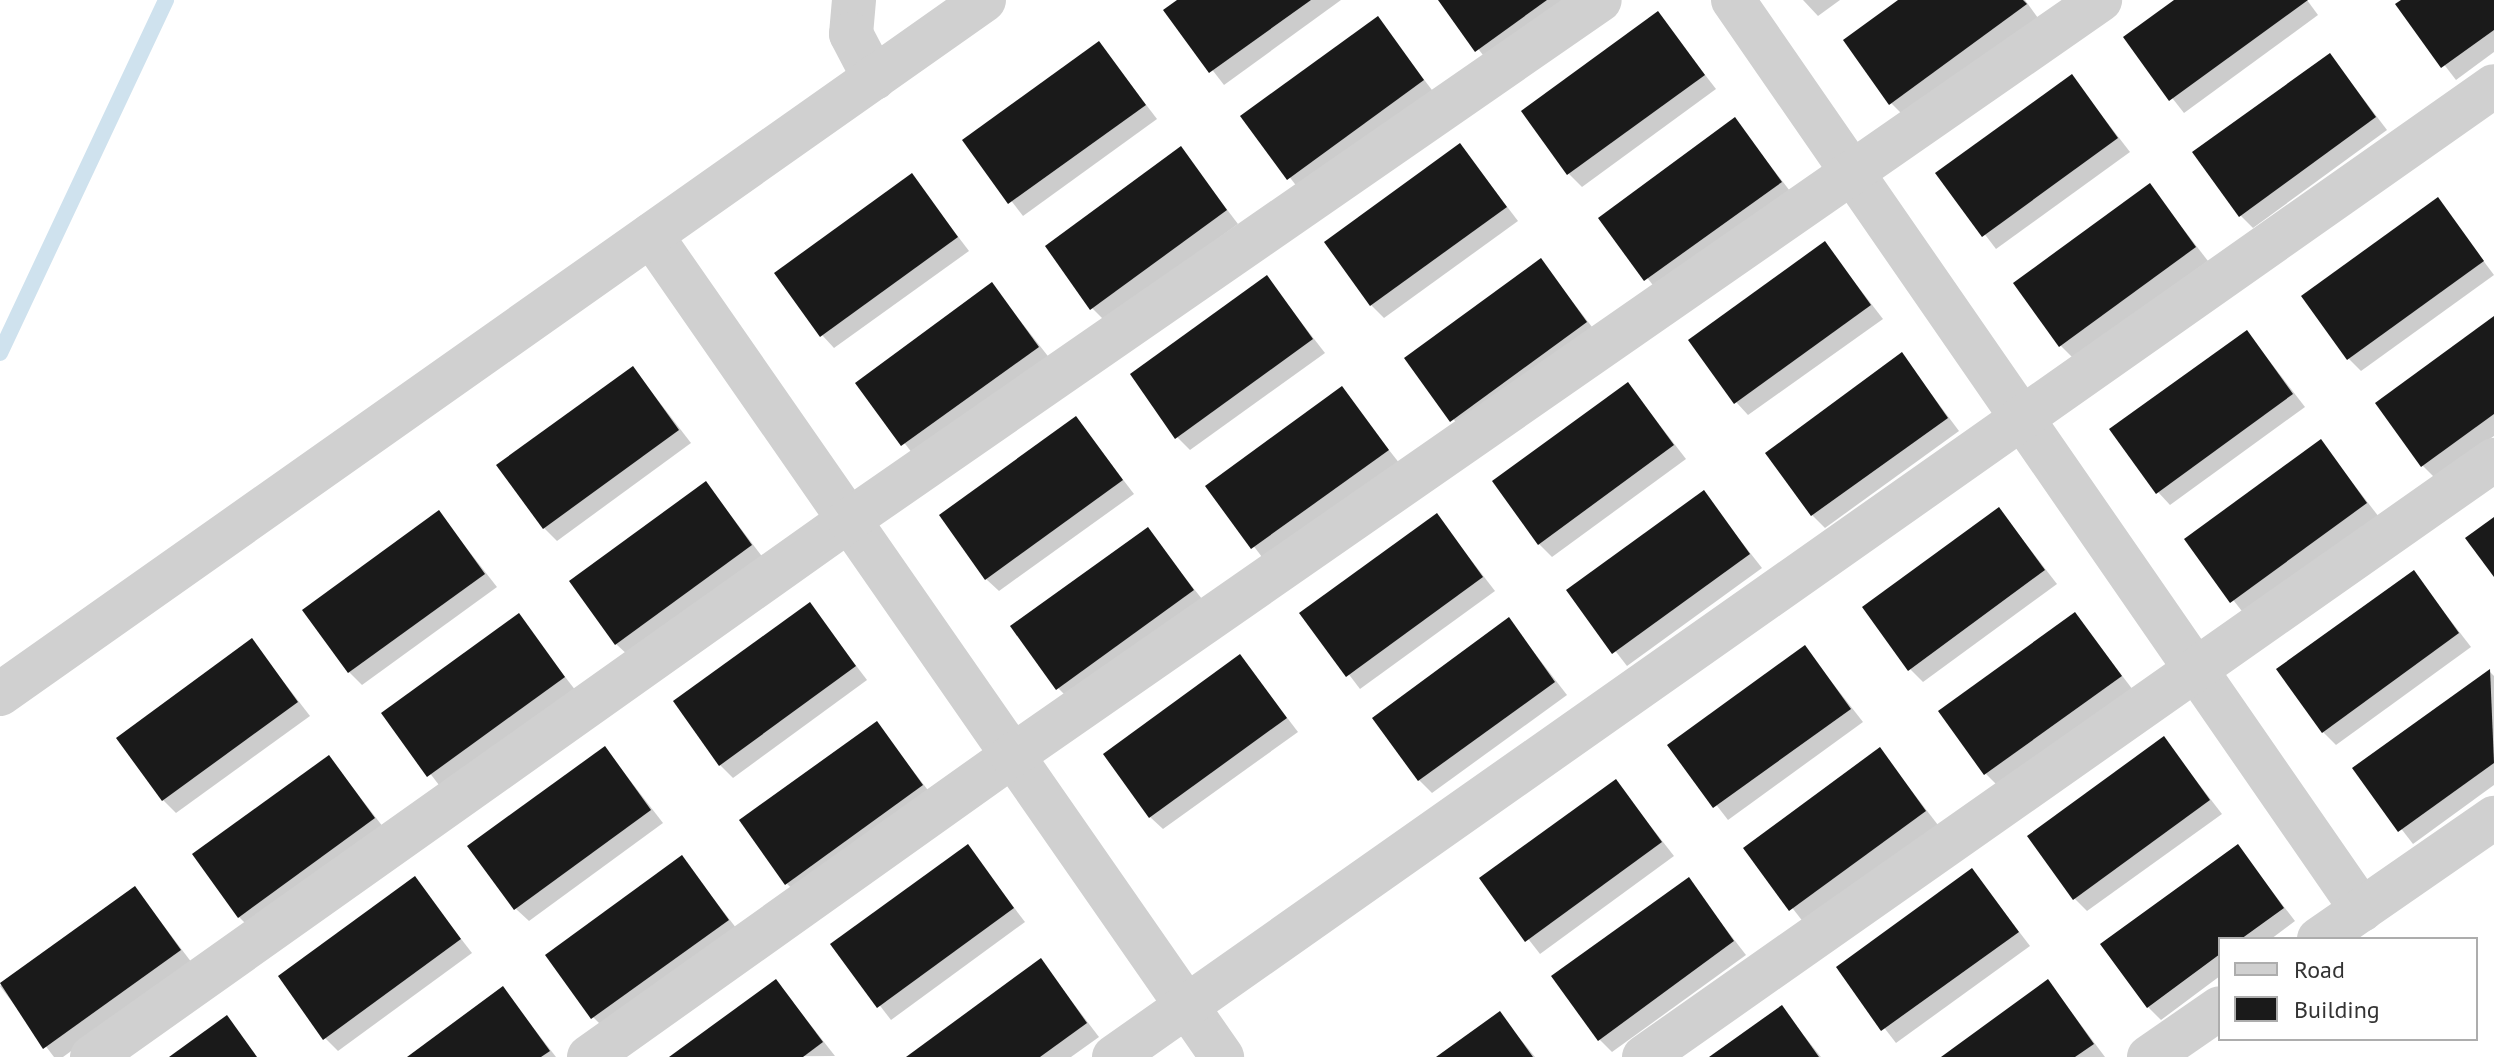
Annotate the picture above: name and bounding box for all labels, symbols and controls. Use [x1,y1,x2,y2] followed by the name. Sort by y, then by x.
[2218,937,2478,1041] legend
[2294,954,2345,985] text: Road
[2294,994,2380,1025] text: Building

